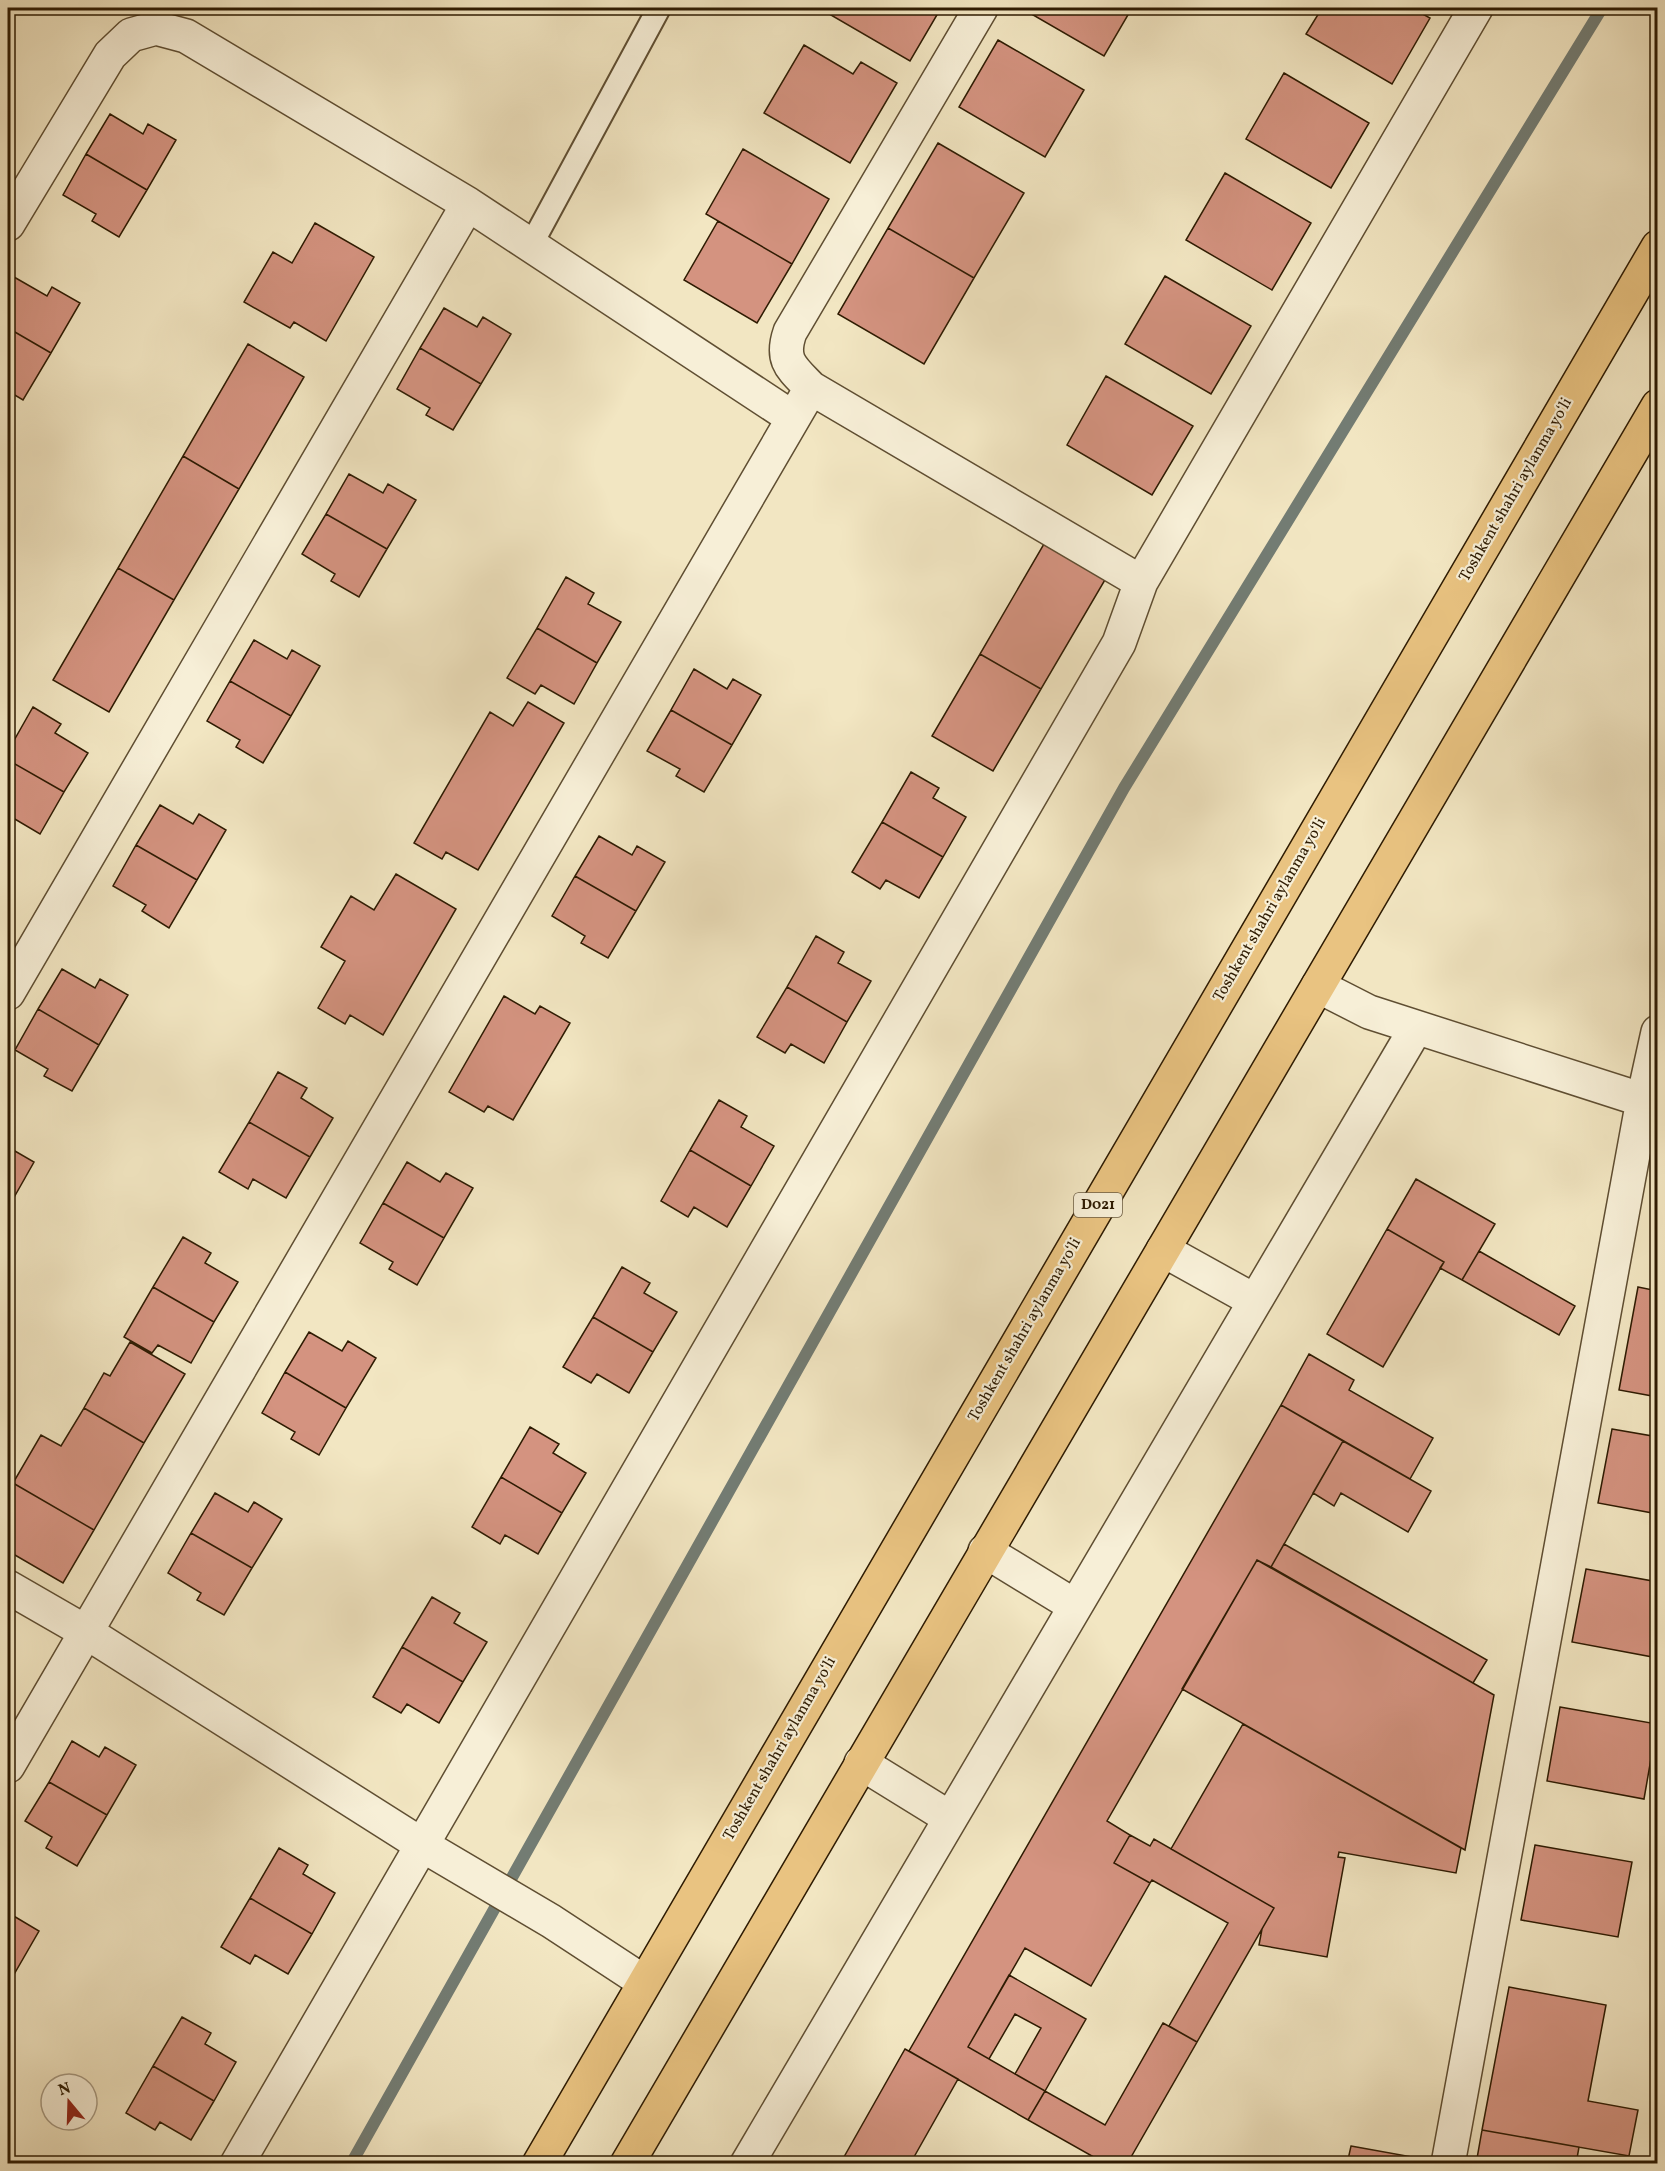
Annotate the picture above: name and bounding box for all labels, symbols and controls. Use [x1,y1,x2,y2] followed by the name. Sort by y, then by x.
[1454,394,1578,586] street label: Toshkent shahri aylanma yoʻli
[1208,814,1332,1006] street label: Toshkent shahri aylanma yoʻli
[1074,1193,1122,1217] road number: D021
[963,1234,1087,1426] street label: Toshkent shahri aylanma yoʻli
[718,1653,842,1845] street label: Toshkent shahri aylanma yoʻli
[39,2072,99,2132] north arrow
[56,2077,74,2102] text: N

